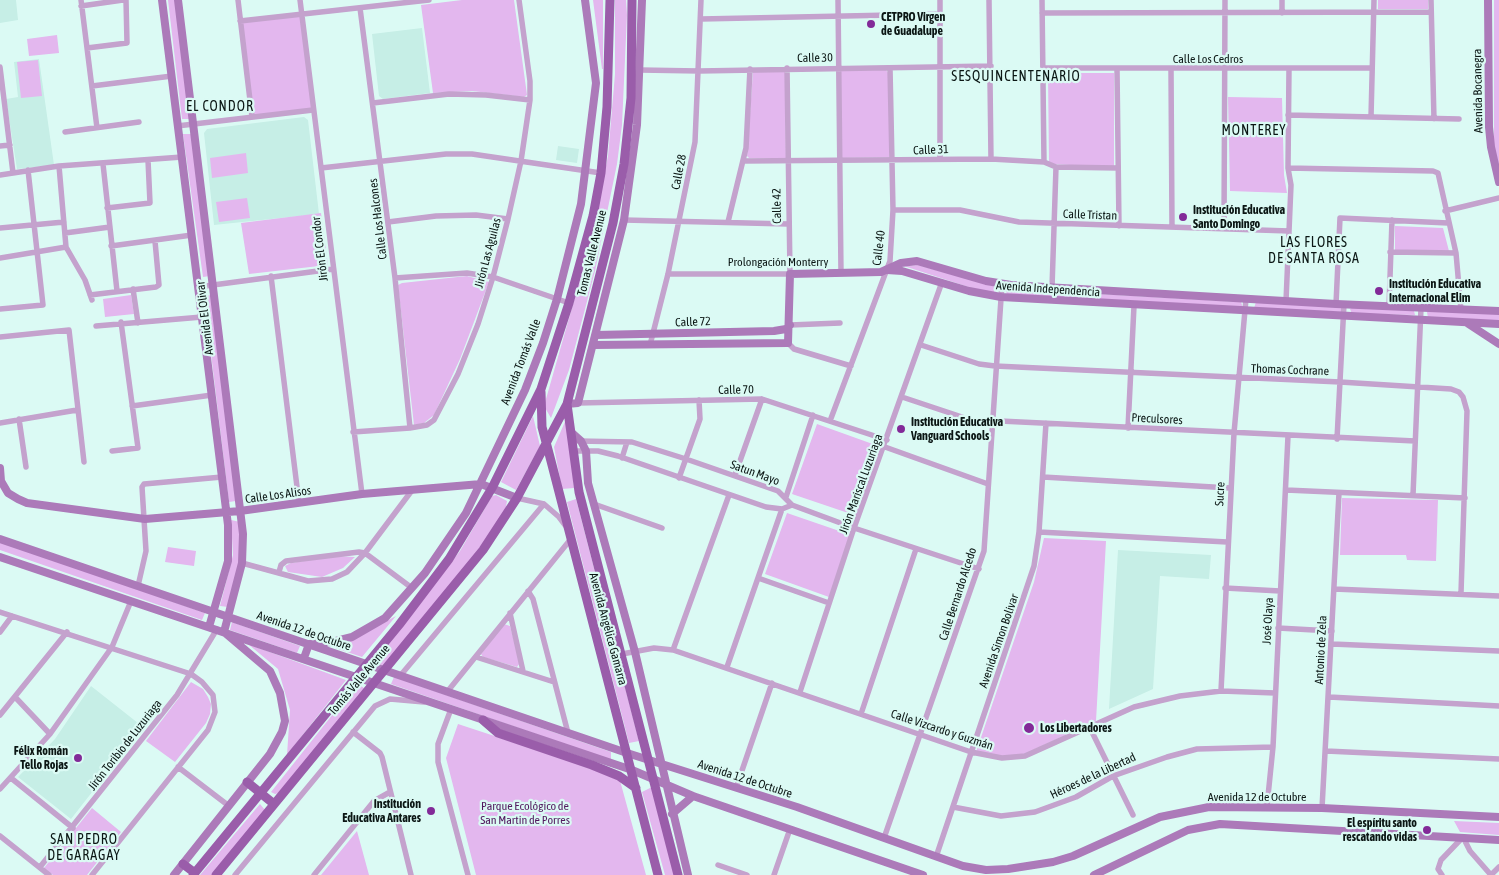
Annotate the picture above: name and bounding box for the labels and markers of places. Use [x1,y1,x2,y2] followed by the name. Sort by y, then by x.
[881,10,945,38] place label: CETPRO Virgen de Guadalupe
[865,18,877,30] marker: CETPRO Virgen de Guadalupe
[1193,203,1285,231] place label: Institución Educativa Santo Domingo
[1177,211,1189,223] marker: Institución Educativa Santo Domingo
[1389,277,1481,305] place label: Institución Educativa Internacional Elim
[1373,285,1385,297] marker: Institución Educativa Internacional Elim
[911,415,1003,443] place label: Institución Educativa Vanguard Schools
[895,423,907,435] marker: Institución Educativa Vanguard Schools
[1022,721,1036,735] marker: Los Libertadores
[1040,721,1112,735] place label: Los Libertadores
[14,744,68,772] place label: Félix Román Tello Rojas
[72,752,84,764] marker: Félix Román Tello Rojas
[342,797,421,825] place label: Institución Educativa Antares
[425,805,437,817] marker: Institución Educativa Antares
[1343,816,1417,844] place label: El espíritu santo rescatando vidas
[1421,824,1433,836] marker: El espíritu santo rescatando vidas

